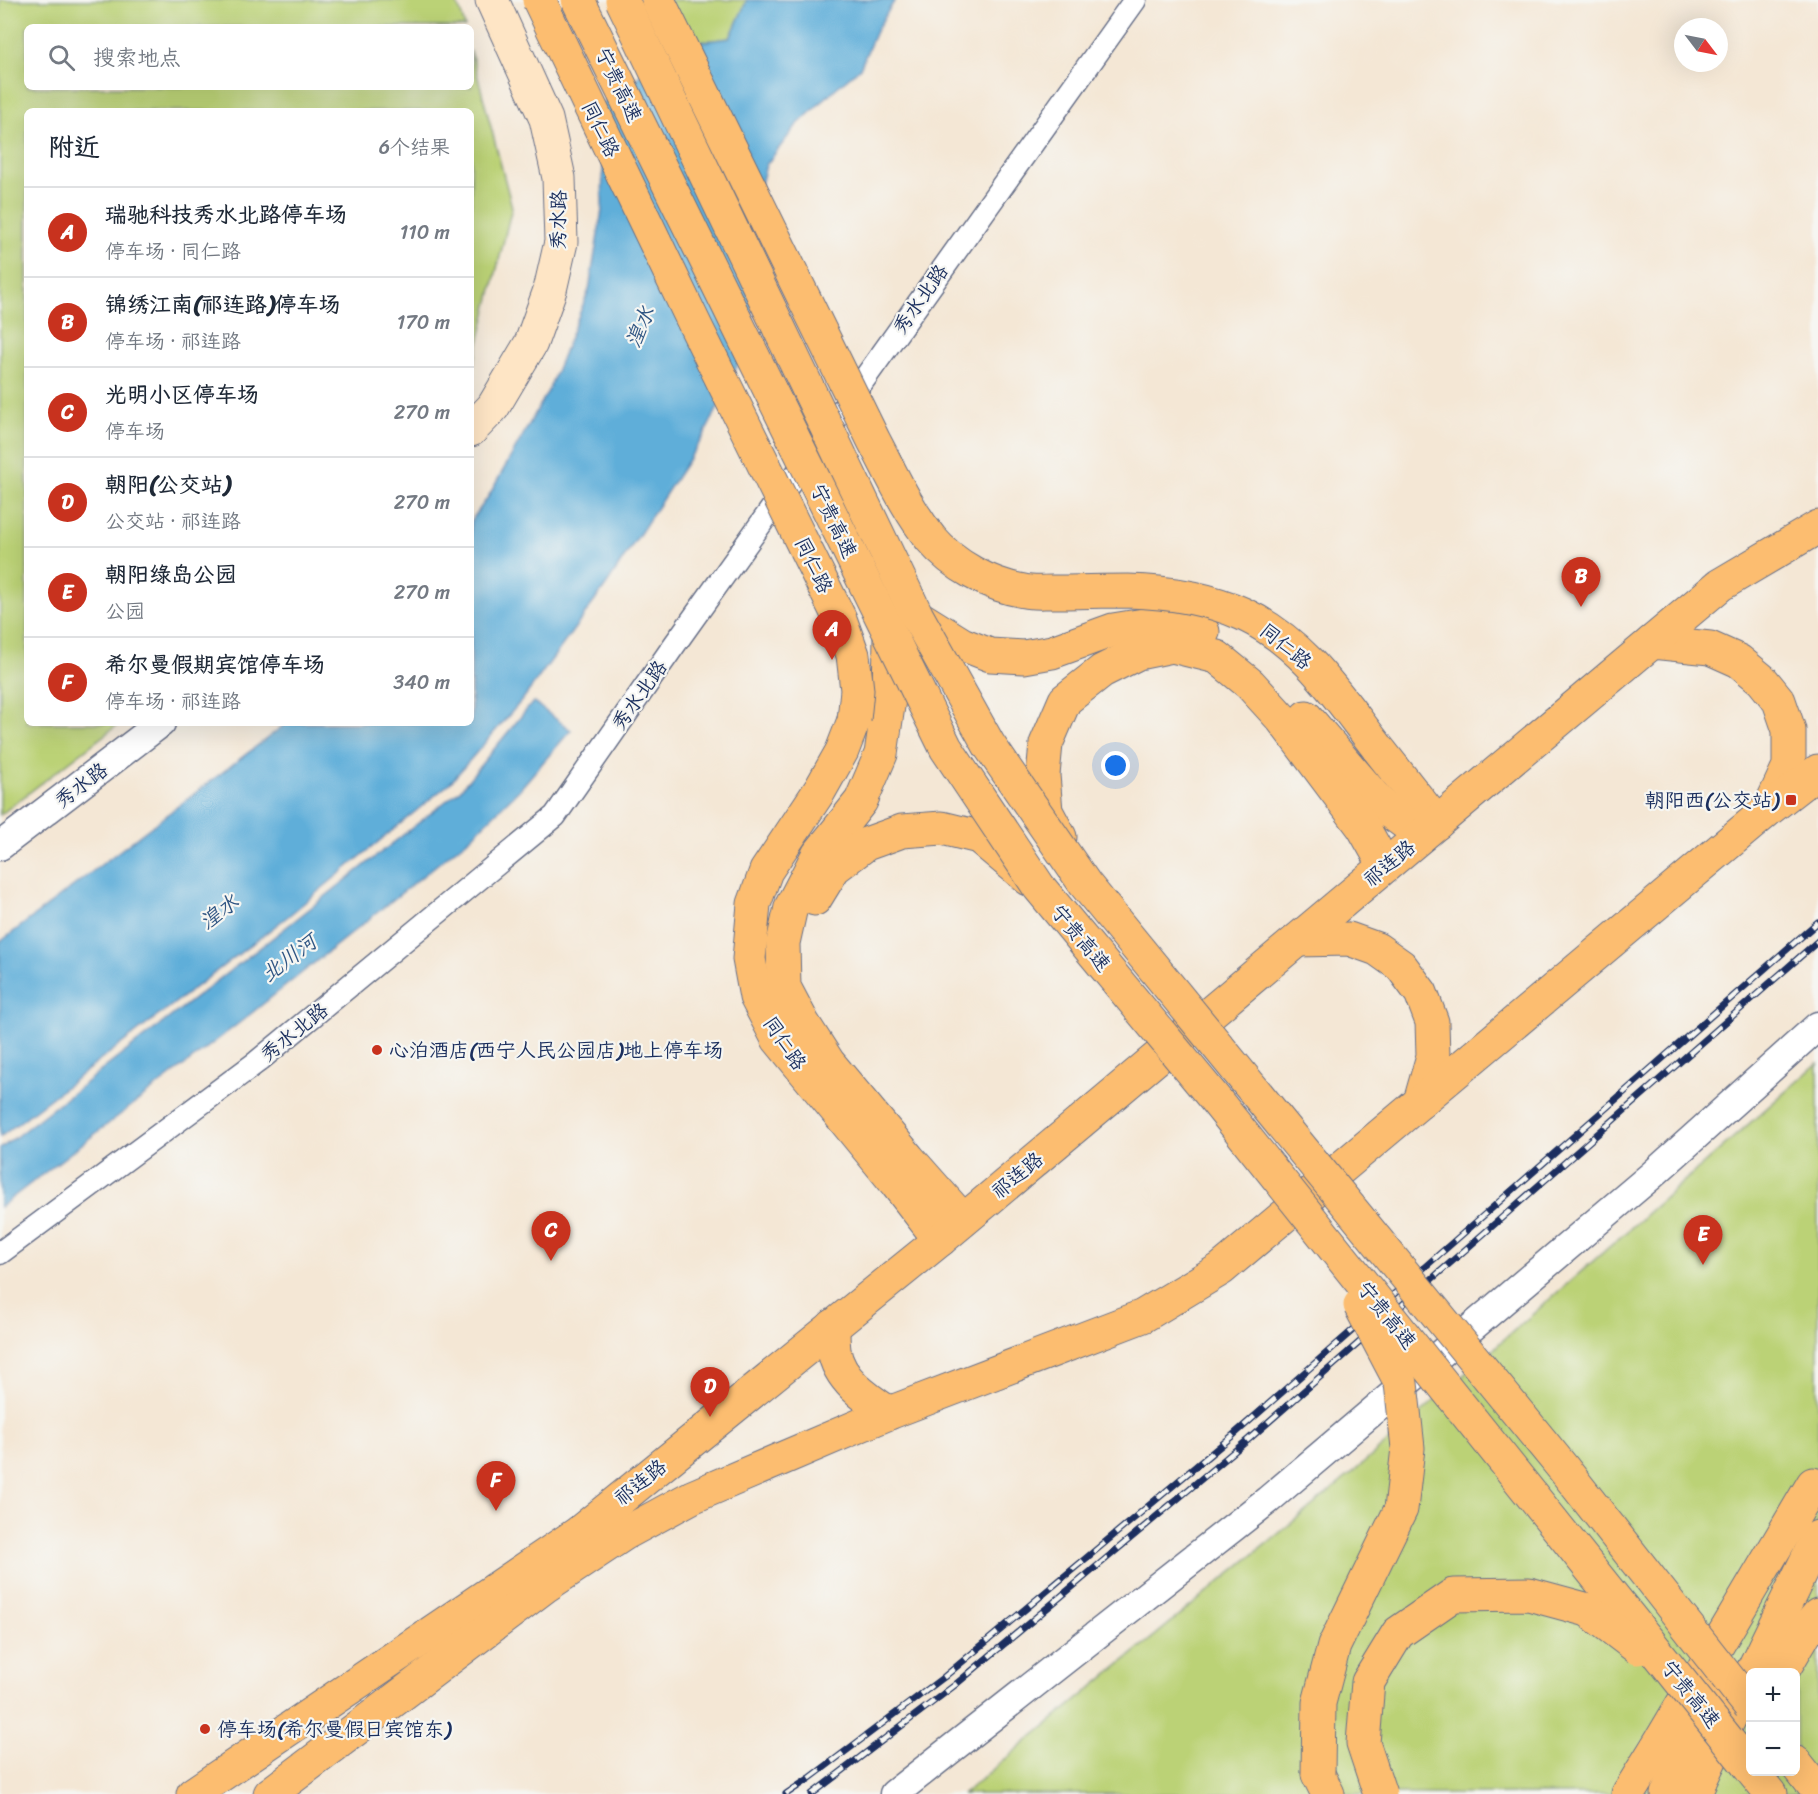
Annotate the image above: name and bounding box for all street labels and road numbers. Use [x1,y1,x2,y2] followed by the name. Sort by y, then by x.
[585,42,652,129] street label: 宁贵高速
[572,95,630,165] street label: 同仁路
[540,189,577,250] street label: 秀水路
[883,256,958,342] street label: 秀水北路
[800,478,867,565] street label: 宁贵高速
[785,531,843,601] street label: 同仁路
[1251,614,1321,679] street label: 同仁路
[602,652,677,738] street label: 秀水北路
[47,753,117,817] street label: 秀水路
[1355,830,1424,896] street label: 祁连路
[1041,896,1120,980] street label: 宁贵高速
[252,993,337,1071] street label: 秀水北路
[753,1009,816,1079] street label: 同仁路
[983,1142,1052,1208] street label: 祁连路
[1348,1273,1425,1357] street label: 宁贵高速
[606,1449,675,1515] street label: 祁连路
[1652,1652,1729,1736] street label: 宁贵高速

